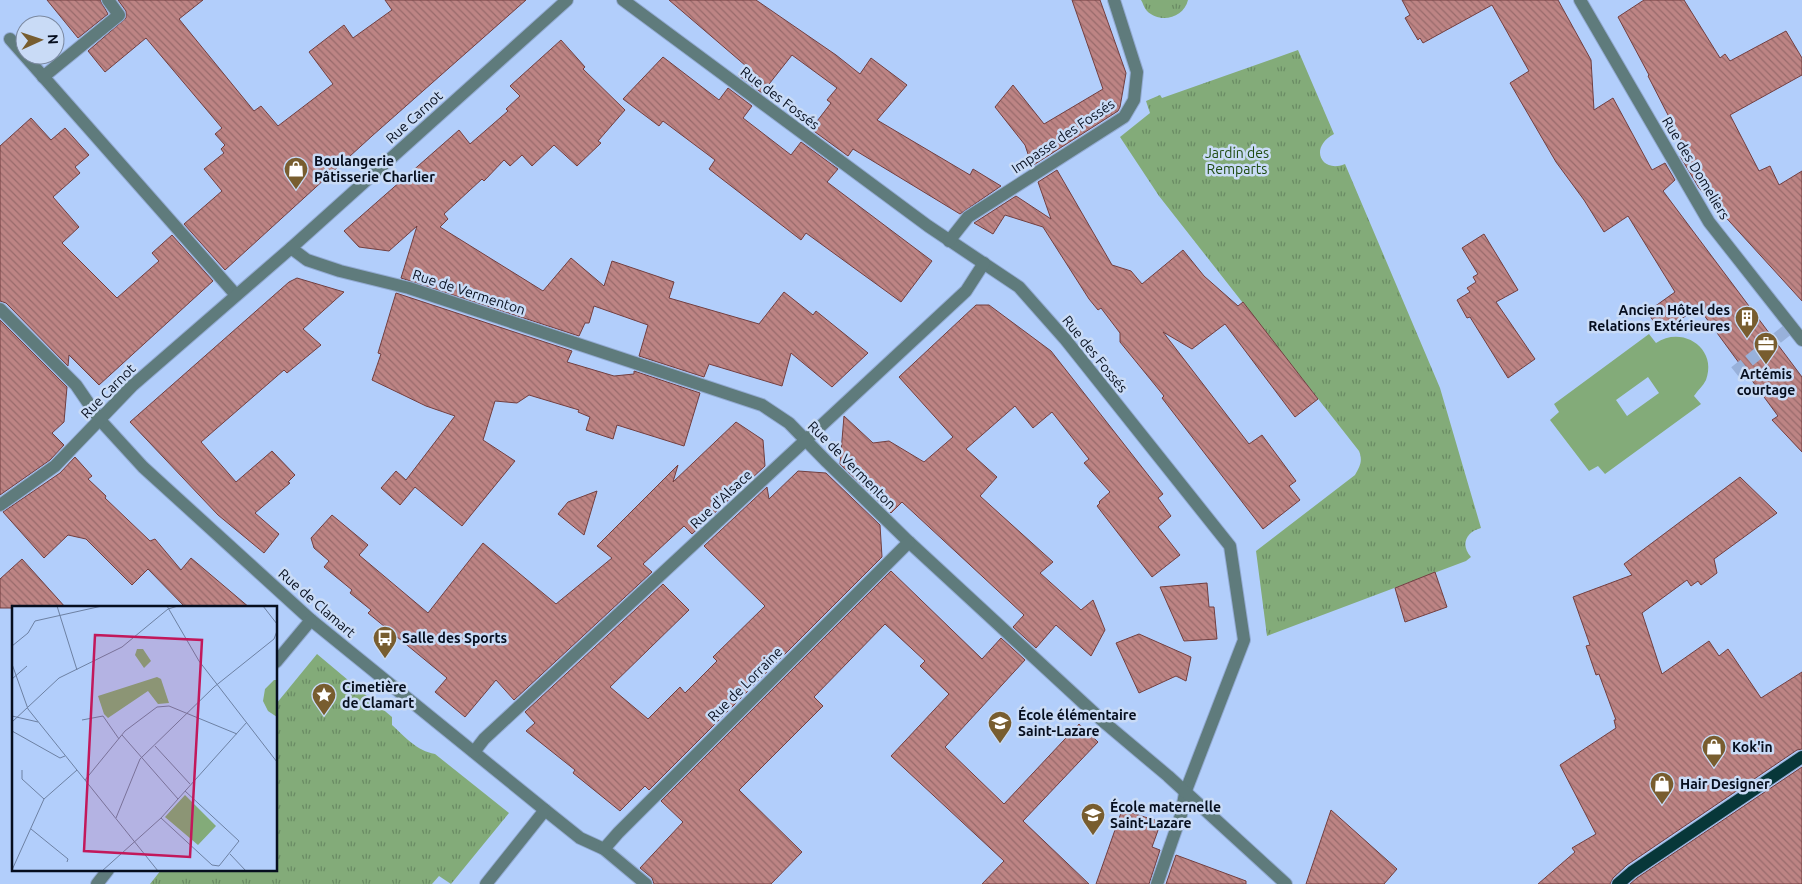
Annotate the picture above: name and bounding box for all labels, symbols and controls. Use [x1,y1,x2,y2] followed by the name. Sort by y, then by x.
[15,15,65,65] north arrow
[45,34,61,45] text: N
[738,63,822,133] street label: Rue des Fossés
[382,87,446,147] street label: Rue Carnot
[1008,96,1118,176] street label: Impasse des Fossés
[1659,114,1733,222] street label: Rue des Domeliers
[1205,145,1269,177] park label: Jardin des Remparts
[314,153,435,185] place label: Boulangerie Pâtisserie Charlier
[283,156,309,190] shop icon: Boulangerie Pâtisserie Charlier
[411,266,527,318] street label: Rue de Vermenton
[1588,302,1730,334] place label: Ancien Hôtel des Relations Extérieures
[1734,305,1760,339] building icon: Ancien Hôtel des Relations Extérieures
[1059,312,1131,396] street label: Rue des Fossés
[1753,331,1779,365] office icon: Artémis courtage
[77,360,139,422] street label: Rue Carnot
[1737,366,1795,398] place label: Artémis courtage
[805,418,899,512] street label: Rue de Vermenton
[687,466,755,532] street label: Rue d'Alsace
[275,565,359,641] street label: Rue de Clamart
[12,606,278,872] inset map
[372,625,398,659] bus stop icon: Salle des Sports
[402,630,507,646] place label: Salle des Sports
[704,643,786,725] street label: Rue de Lorraine
[342,679,414,711] place label: Cimetière de Clamart
[311,682,337,716] place icon: Cimetière de Clamart
[1018,706,1137,739] place label: École élémentaire Saint-Lazare
[987,710,1013,744] school or university icon: École élémentaire Saint-Lazare
[1701,734,1727,768] shop icon: Kok'in
[1732,739,1773,755] place label: Kok'in
[1649,771,1675,805] shop icon: Hair Designer
[1680,776,1770,792] place label: Hair Designer
[1110,798,1221,831] place label: École maternelle Saint-Lazare
[1080,802,1106,836] school or university icon: École maternelle Saint-Lazare

